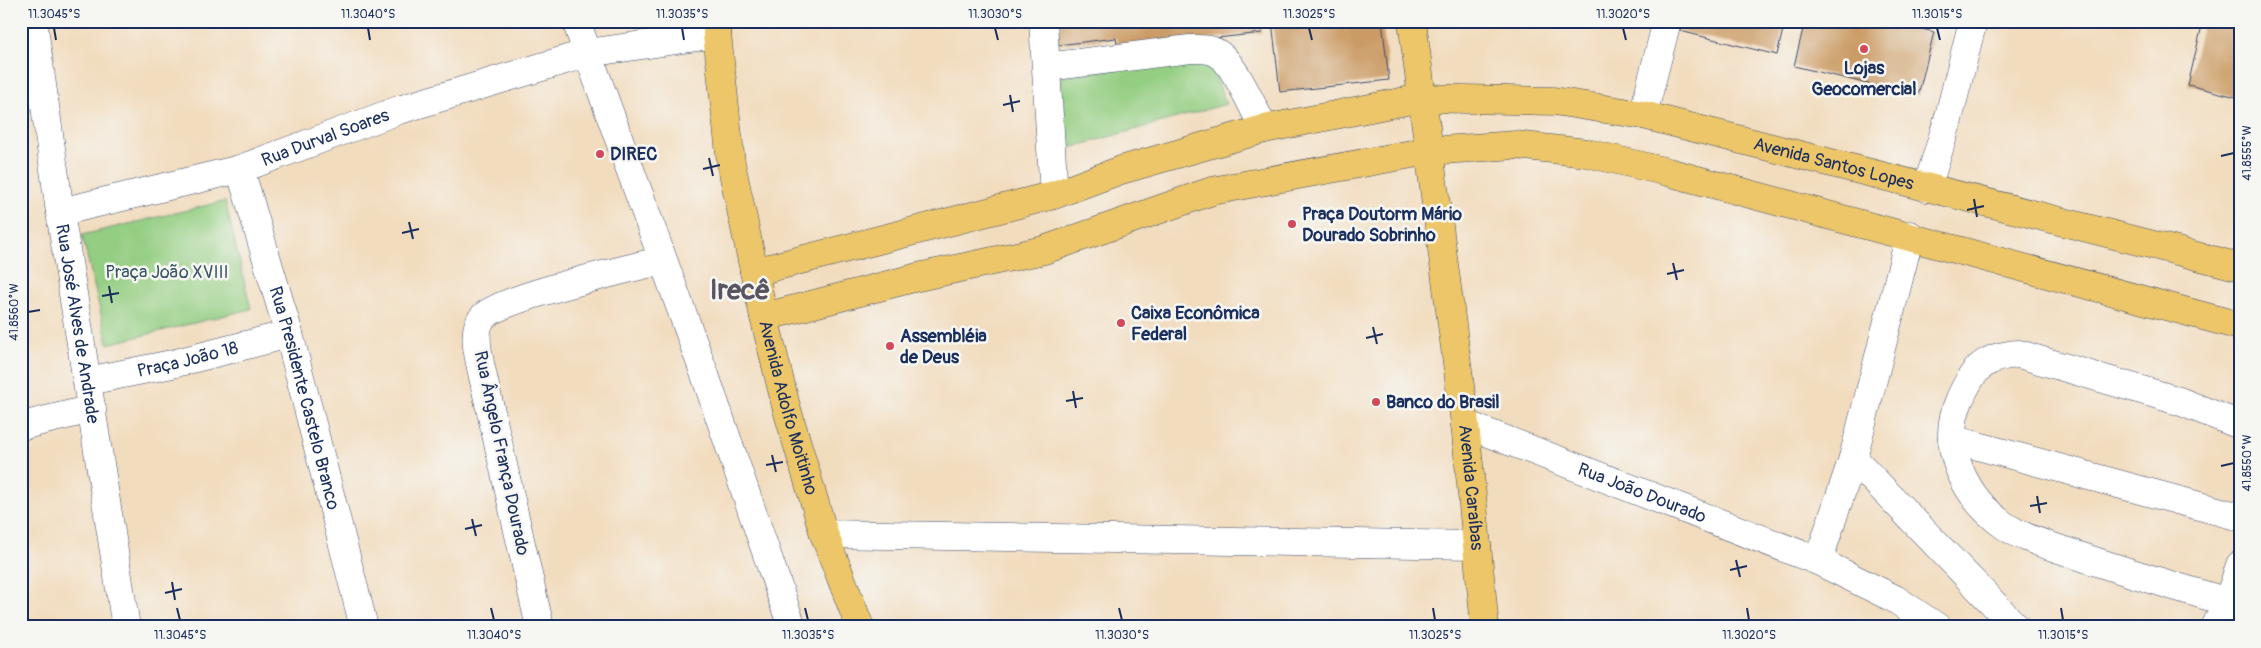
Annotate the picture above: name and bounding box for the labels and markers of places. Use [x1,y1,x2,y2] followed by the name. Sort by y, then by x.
[1858,43,1870,55] marker: Lojas Geocomercial
[1811,57,1917,101] place label: Lojas Geocomercial
[610,143,657,166] place label: DIREC
[594,148,606,160] marker: DIREC
[1302,203,1462,247] place label: Praça Doutorm Mário Dourado Sobrinho
[1286,218,1298,230] marker: Praça Doutorm Mário Dourado Sobrinho
[1131,302,1260,346] place label: Caixa Econômica Federal
[1115,317,1127,329] marker: Caixa Econômica Federal
[900,325,987,369] place label: Assembléia de Deus
[884,340,896,352] marker: Assembléia de Deus
[1386,391,1499,414] place label: Banco do Brasil
[1370,396,1382,408] marker: Banco do Brasil

